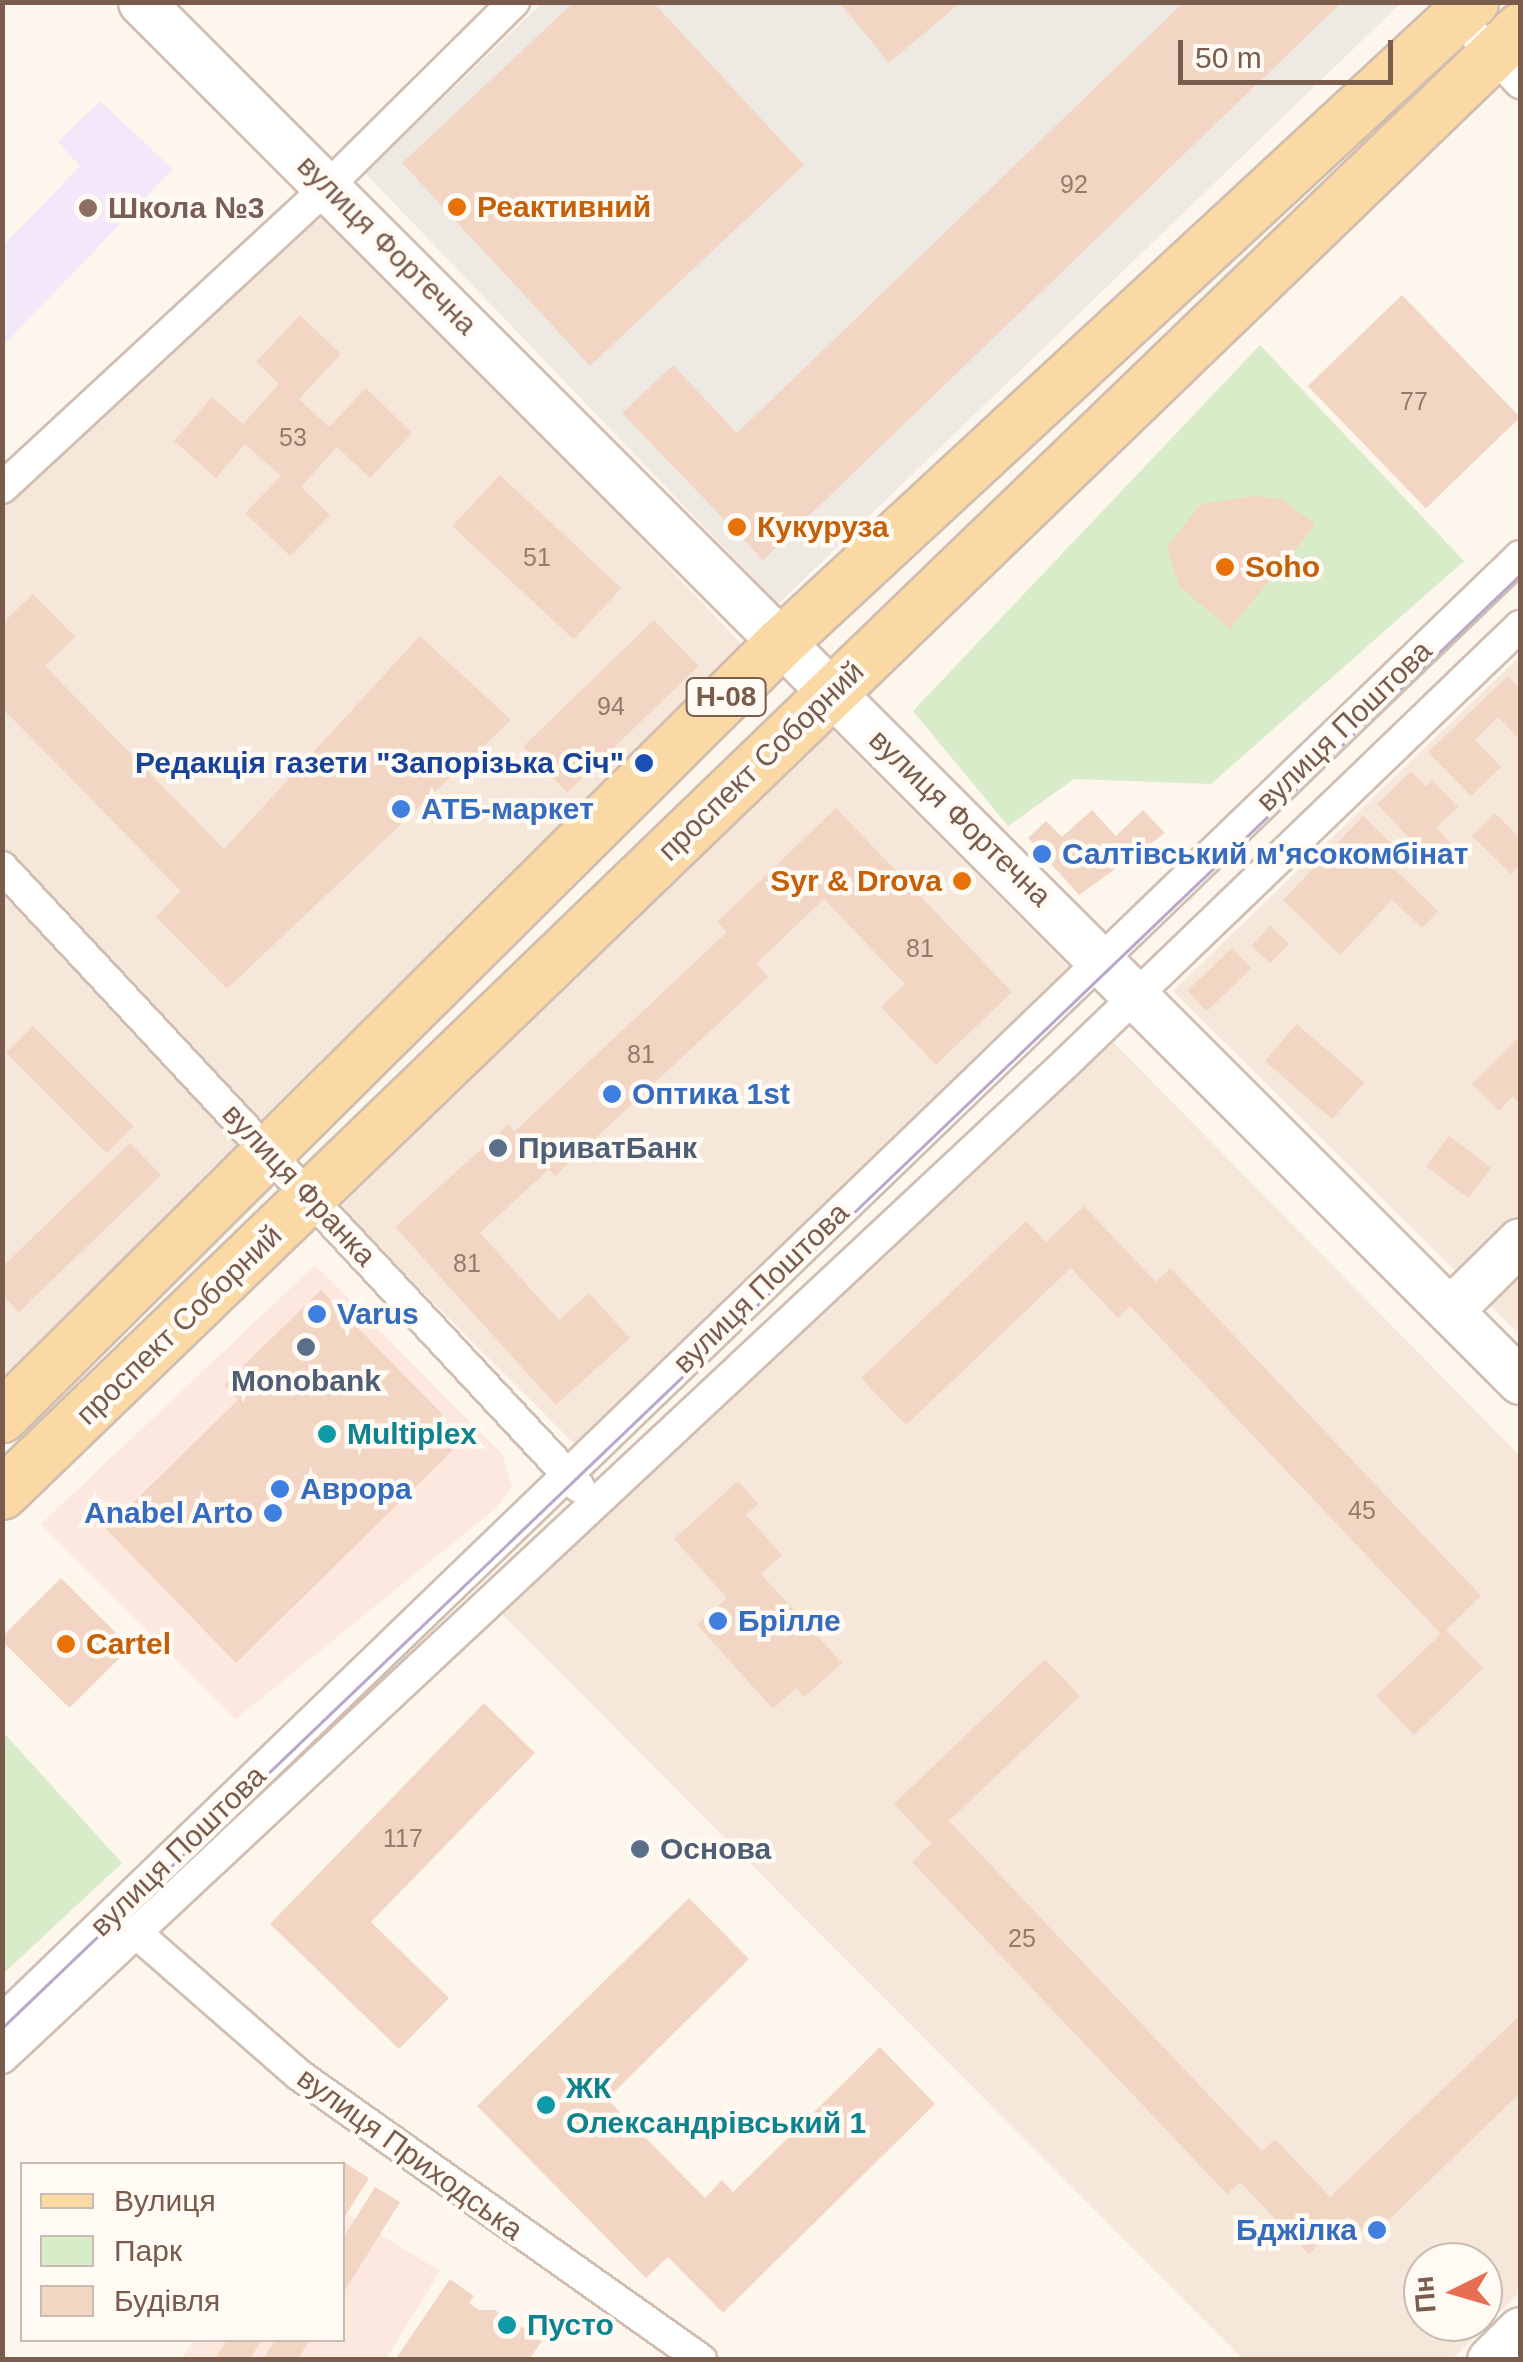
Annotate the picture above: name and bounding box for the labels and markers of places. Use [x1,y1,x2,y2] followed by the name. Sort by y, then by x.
[477,189,651,225] place label: Реактивний
[108,190,265,226] place label: Школа №3
[446,196,468,218] marker: Реактивний
[77,197,99,219] marker: Школа №3
[757,509,889,545] place label: Кукуруза
[726,516,748,538] marker: Кукуруза
[1245,549,1320,585] place label: Soho
[1214,556,1236,578] marker: Soho
[135,745,624,781] place label: Редакція газети "Запорізька Січ"
[633,752,655,774] marker: Редакція газети "Запорізька Січ"
[421,791,594,827] place label: АТБ-маркет
[390,798,412,820] marker: АТБ-маркет
[1062,836,1468,872] place label: Салтівський м'ясокомбінат
[1031,843,1053,865] marker: Салтівський м'ясокомбінат
[770,863,942,899] place label: Syr & Drova
[951,870,973,892] marker: Syr & Drova
[632,1076,790,1112] place label: Оптика 1st
[601,1083,623,1105] marker: Оптика 1st
[518,1130,697,1166] place label: ПриватБанк
[487,1137,509,1159] marker: ПриватБанк
[337,1296,419,1332] place label: Varus
[306,1303,328,1325] marker: Varus
[295,1336,317,1358] marker: Monobank
[231,1363,381,1399] place label: Monobank
[347,1416,477,1452] place label: Multiplex
[316,1423,338,1445] marker: Multiplex
[300,1471,412,1507] place label: Аврора
[269,1478,291,1500] marker: Аврора
[83,1495,253,1531] place label: Anabel Arto
[262,1502,284,1524] marker: Anabel Arto
[738,1603,841,1639] place label: Брілле
[707,1610,729,1632] marker: Брілле
[86,1626,171,1662] place label: Cartel
[55,1633,77,1655] marker: Cartel
[660,1831,771,1867] place label: Основа
[629,1838,651,1860] marker: Основа
[566,2070,866,2140] place label: ЖК Олександрівський 1
[535,2094,557,2116] marker: ЖК Олександрівський 1
[1236,2212,1357,2248] place label: Бджілка
[1366,2219,1388,2241] marker: Бджілка
[527,2307,614,2343] place label: Пусто
[496,2314,518,2336] marker: Пусто

